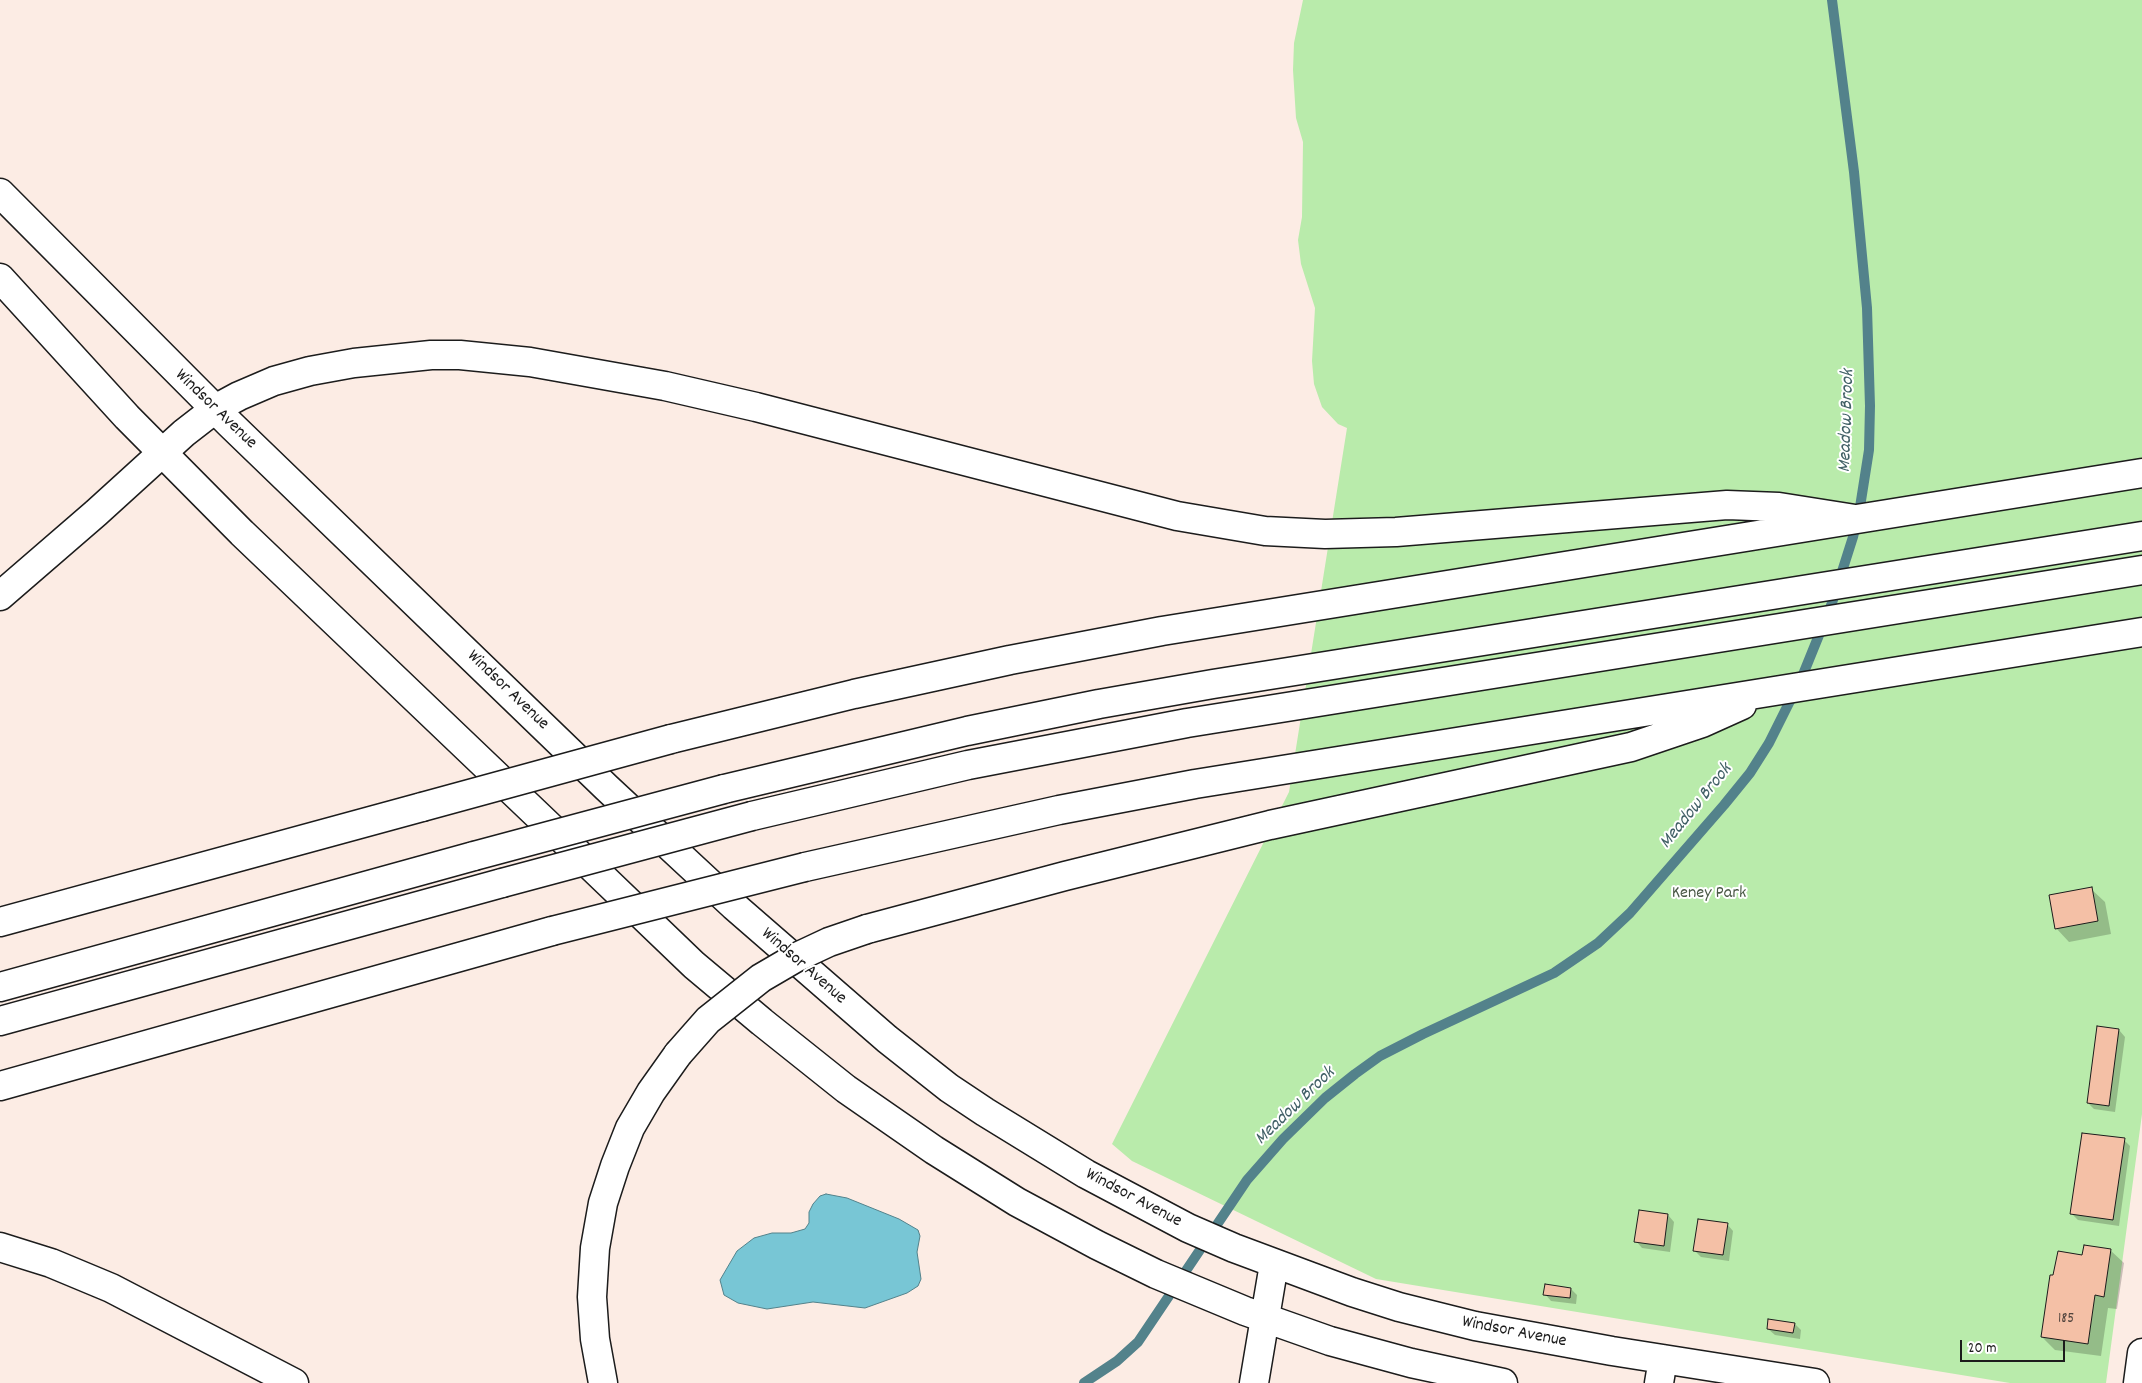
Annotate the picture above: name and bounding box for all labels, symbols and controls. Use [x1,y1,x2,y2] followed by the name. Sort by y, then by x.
[169,365,261,455] street label: Windsor Avenue
[1835,369,1861,473] water label: Meadow Brook
[461,646,553,736] street label: Windsor Avenue
[1656,760,1738,854] water label: Meadow Brook
[1672,884,1746,906] park label: Keney Park
[756,924,850,1010] street label: Windsor Avenue
[1251,1063,1341,1151] water label: Meadow Brook
[1081,1165,1185,1233] street label: Windsor Avenue
[2058,1311,2074,1329] house number: 185
[1460,1312,1568,1354] street label: Windsor Avenue
[1962,1330,2067,1362] scale bar
[1968,1338,1996,1360] text: 20 m

